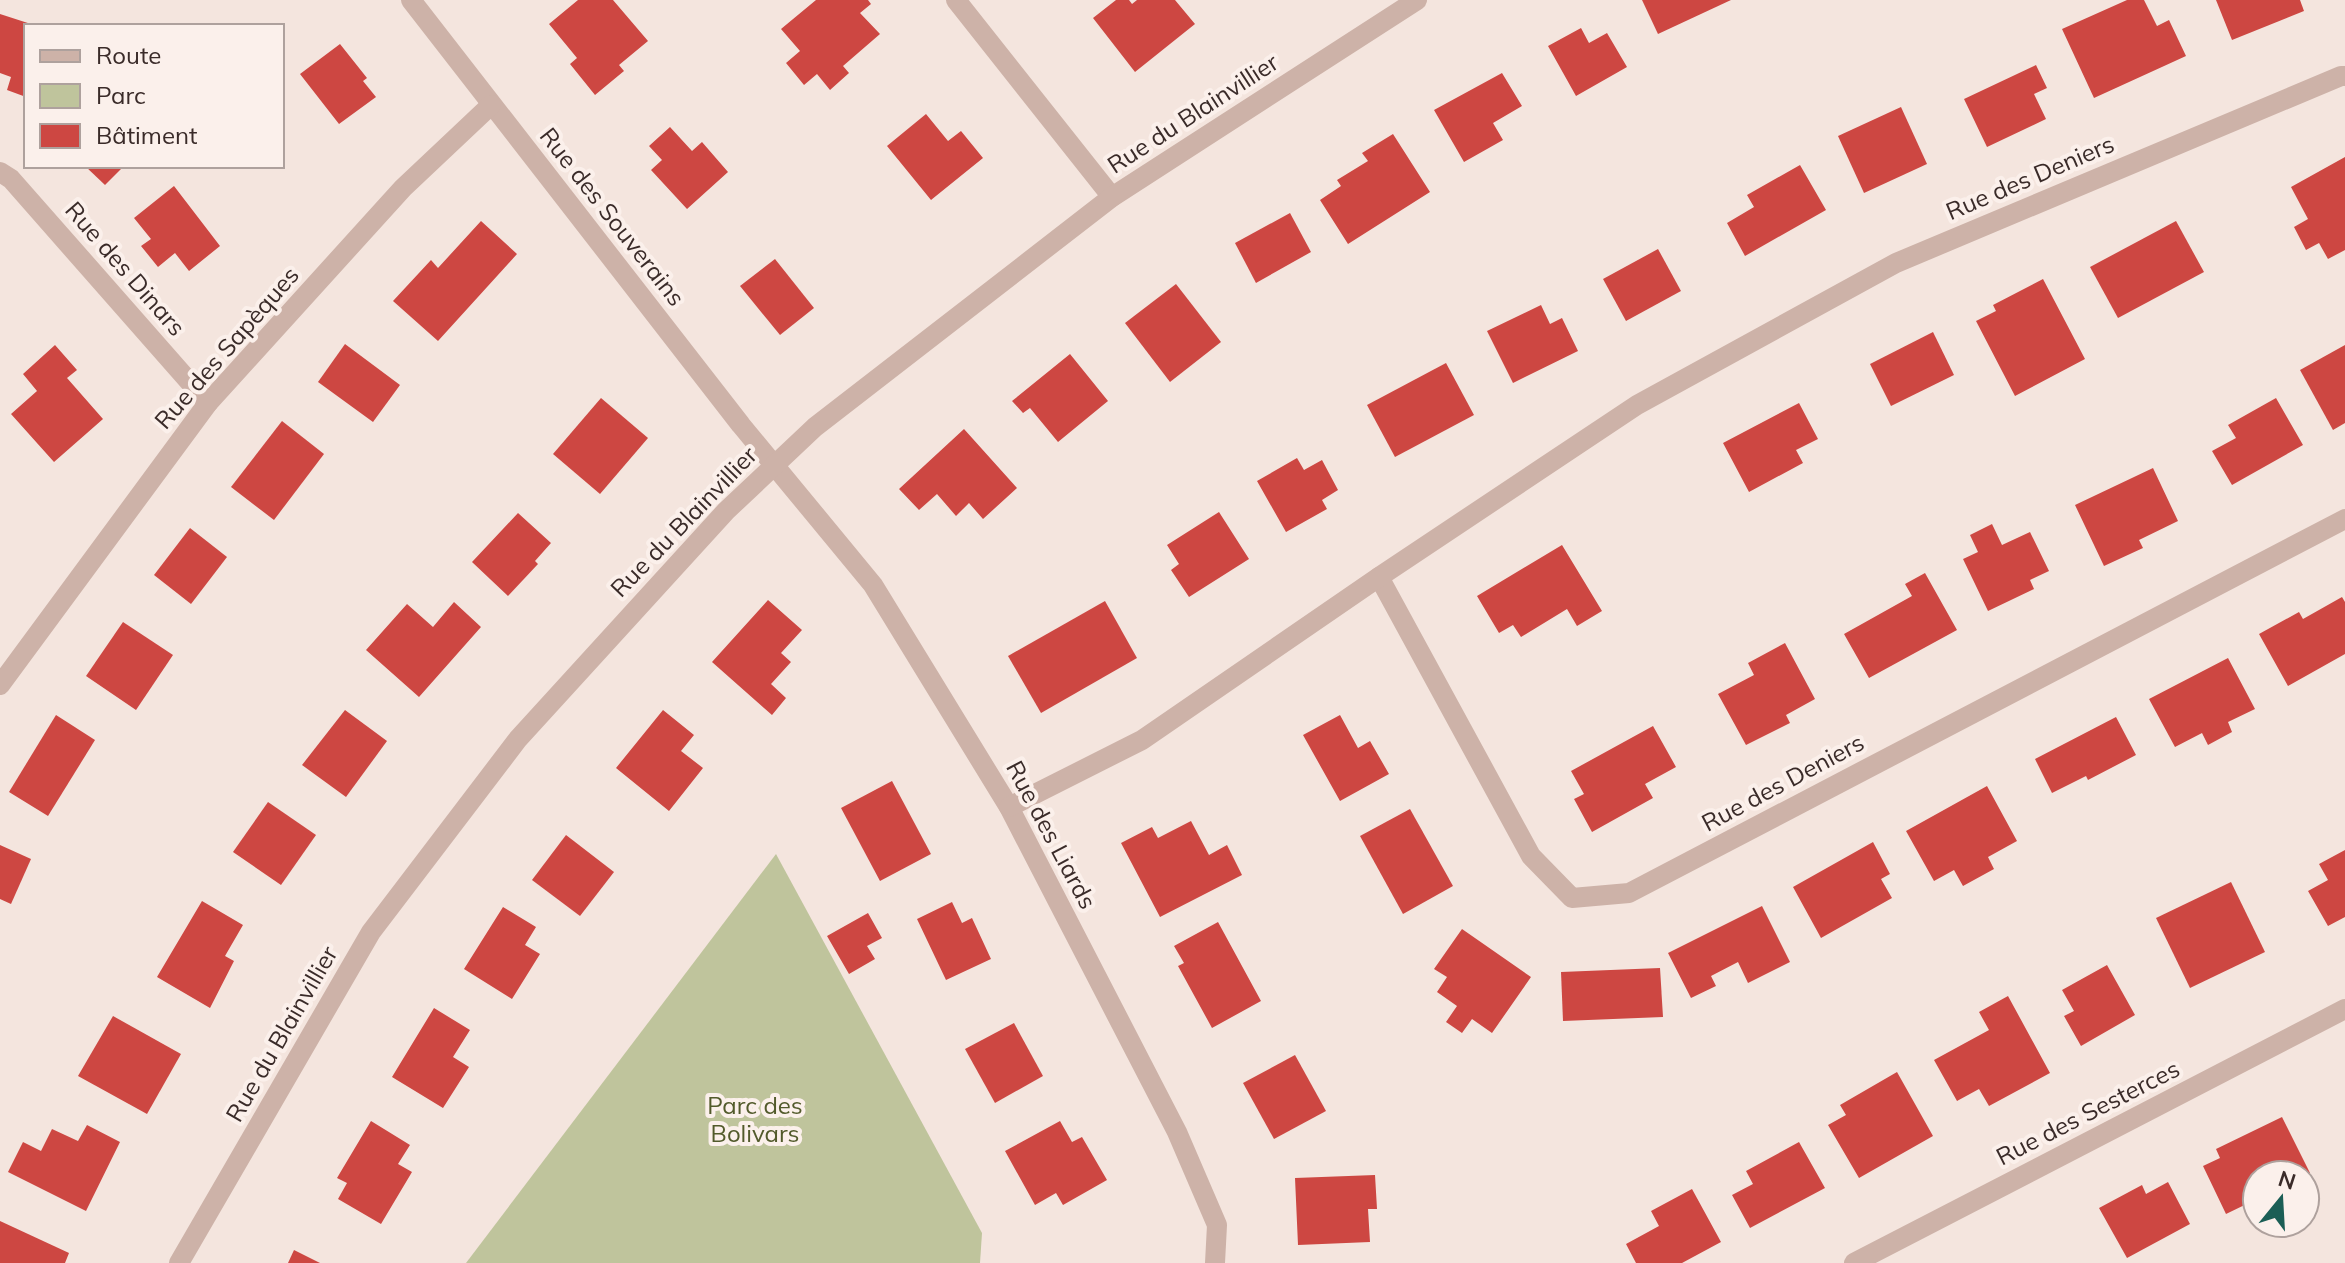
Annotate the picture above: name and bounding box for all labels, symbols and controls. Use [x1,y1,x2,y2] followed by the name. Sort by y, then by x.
[24,24,284,168] legend
[96,40,161,70] text: Route
[1101,47,1284,180] street label: Rue du Blainvillier
[96,80,146,110] text: Parc
[96,120,197,150] text: Bâtiment
[534,121,692,312] street label: Rue des Souverains
[1941,128,2118,226] street label: Rue des Deniers
[59,195,192,342] street label: Rue des Dinars
[148,260,305,435] street label: Rue des Sapèques
[604,440,763,603] street label: Rue du Blainvillier
[1696,727,1869,838] street label: Rue des Deniers
[1000,755,1103,914] street label: Rue des Liards
[219,940,344,1127] street label: Rue du Blainvillier
[1991,1053,2184,1171] street label: Rue des Sesterces
[707,1090,803,1148] park label: Parc des Bolivars
[2241,1159,2321,1239] north arrow
[2275,1164,2299,1196] text: N

